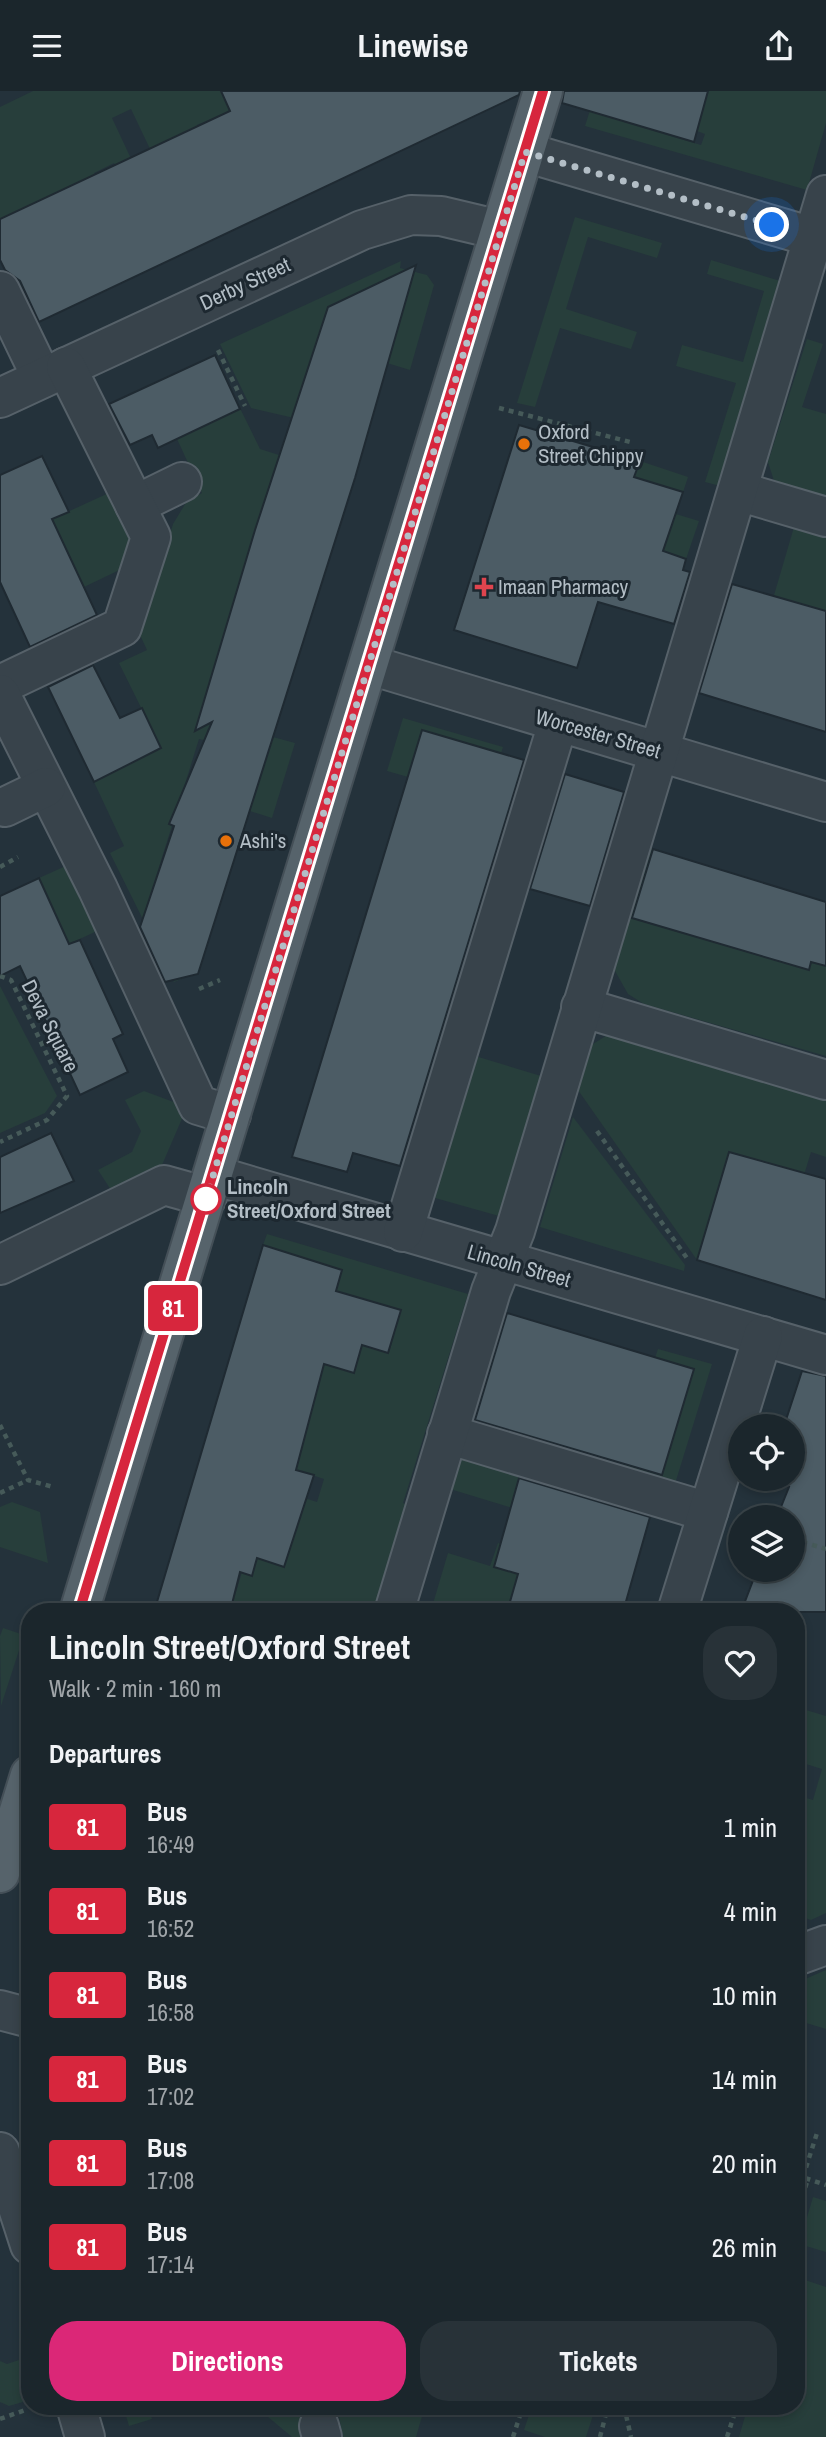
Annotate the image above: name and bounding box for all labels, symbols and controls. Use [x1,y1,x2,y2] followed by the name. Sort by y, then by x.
[358,24,468,67] text: Linewise
[28,27,66,65] icon: menu
[760,27,798,65] icon: share
[754,207,789,242] your location
[195,250,295,317] street label: Derby Street
[538,417,644,470] place label: Oxford Street Chippy
[516,436,532,452] marker: Oxford Street Chippy
[498,572,629,601] place label: Imaan Pharmacy
[476,579,492,595] marker: Imaan Pharmacy
[532,702,664,765] street label: Worcester Street
[239,826,286,855] place label: Ashi's
[218,833,234,849] marker: Ashi's
[15,974,86,1077] street label: Deva Square
[227,1172,391,1225] place label: Lincoln Street/Oxford Street
[191,1184,221,1214] marker: Lincoln Street/Oxford Street
[464,1237,574,1294] street label: Lincoln Street
[142,1285,204,1331] line badge: 81
[162,1292,184,1324] text: 81
[728,1414,805,1582] map controls
[728,1414,805,1491] button: locate
[728,1505,805,1582] button: layers
[49,1625,410,1669] text: Lincoln Street/Oxford Street
[703,1626,777,1700] button: heart
[49,1673,221,1704] text: Walk · 2 min · 160 m
[49,1736,162,1771] text: Departures
[147,1794,187,1829] text: Bus
[724,1810,777,1845] text: 1 min
[77,1811,98,1843] text: 81
[147,1829,194,1860] text: 16:49
[147,1878,187,1913] text: Bus
[724,1894,777,1929] text: 4 min
[77,1895,98,1927] text: 81
[147,1913,194,1944] text: 16:52
[147,1962,187,1997] text: Bus
[712,1978,777,2013] text: 10 min
[77,1979,98,2011] text: 81
[147,1997,194,2028] text: 16:58
[147,2046,187,2081] text: Bus
[712,2062,777,2097] text: 14 min
[77,2063,98,2095] text: 81
[147,2081,194,2112] text: 17:02
[147,2130,187,2165] text: Bus
[712,2146,777,2181] text: 20 min
[77,2147,98,2179] text: 81
[147,2165,194,2196] text: 17:08
[147,2214,187,2249] text: Bus
[712,2230,777,2265] text: 26 min
[77,2231,98,2263] text: 81
[147,2249,194,2280] text: 17:14
[49,2321,406,2401] button: Directions
[420,2321,777,2401] button: Tickets

